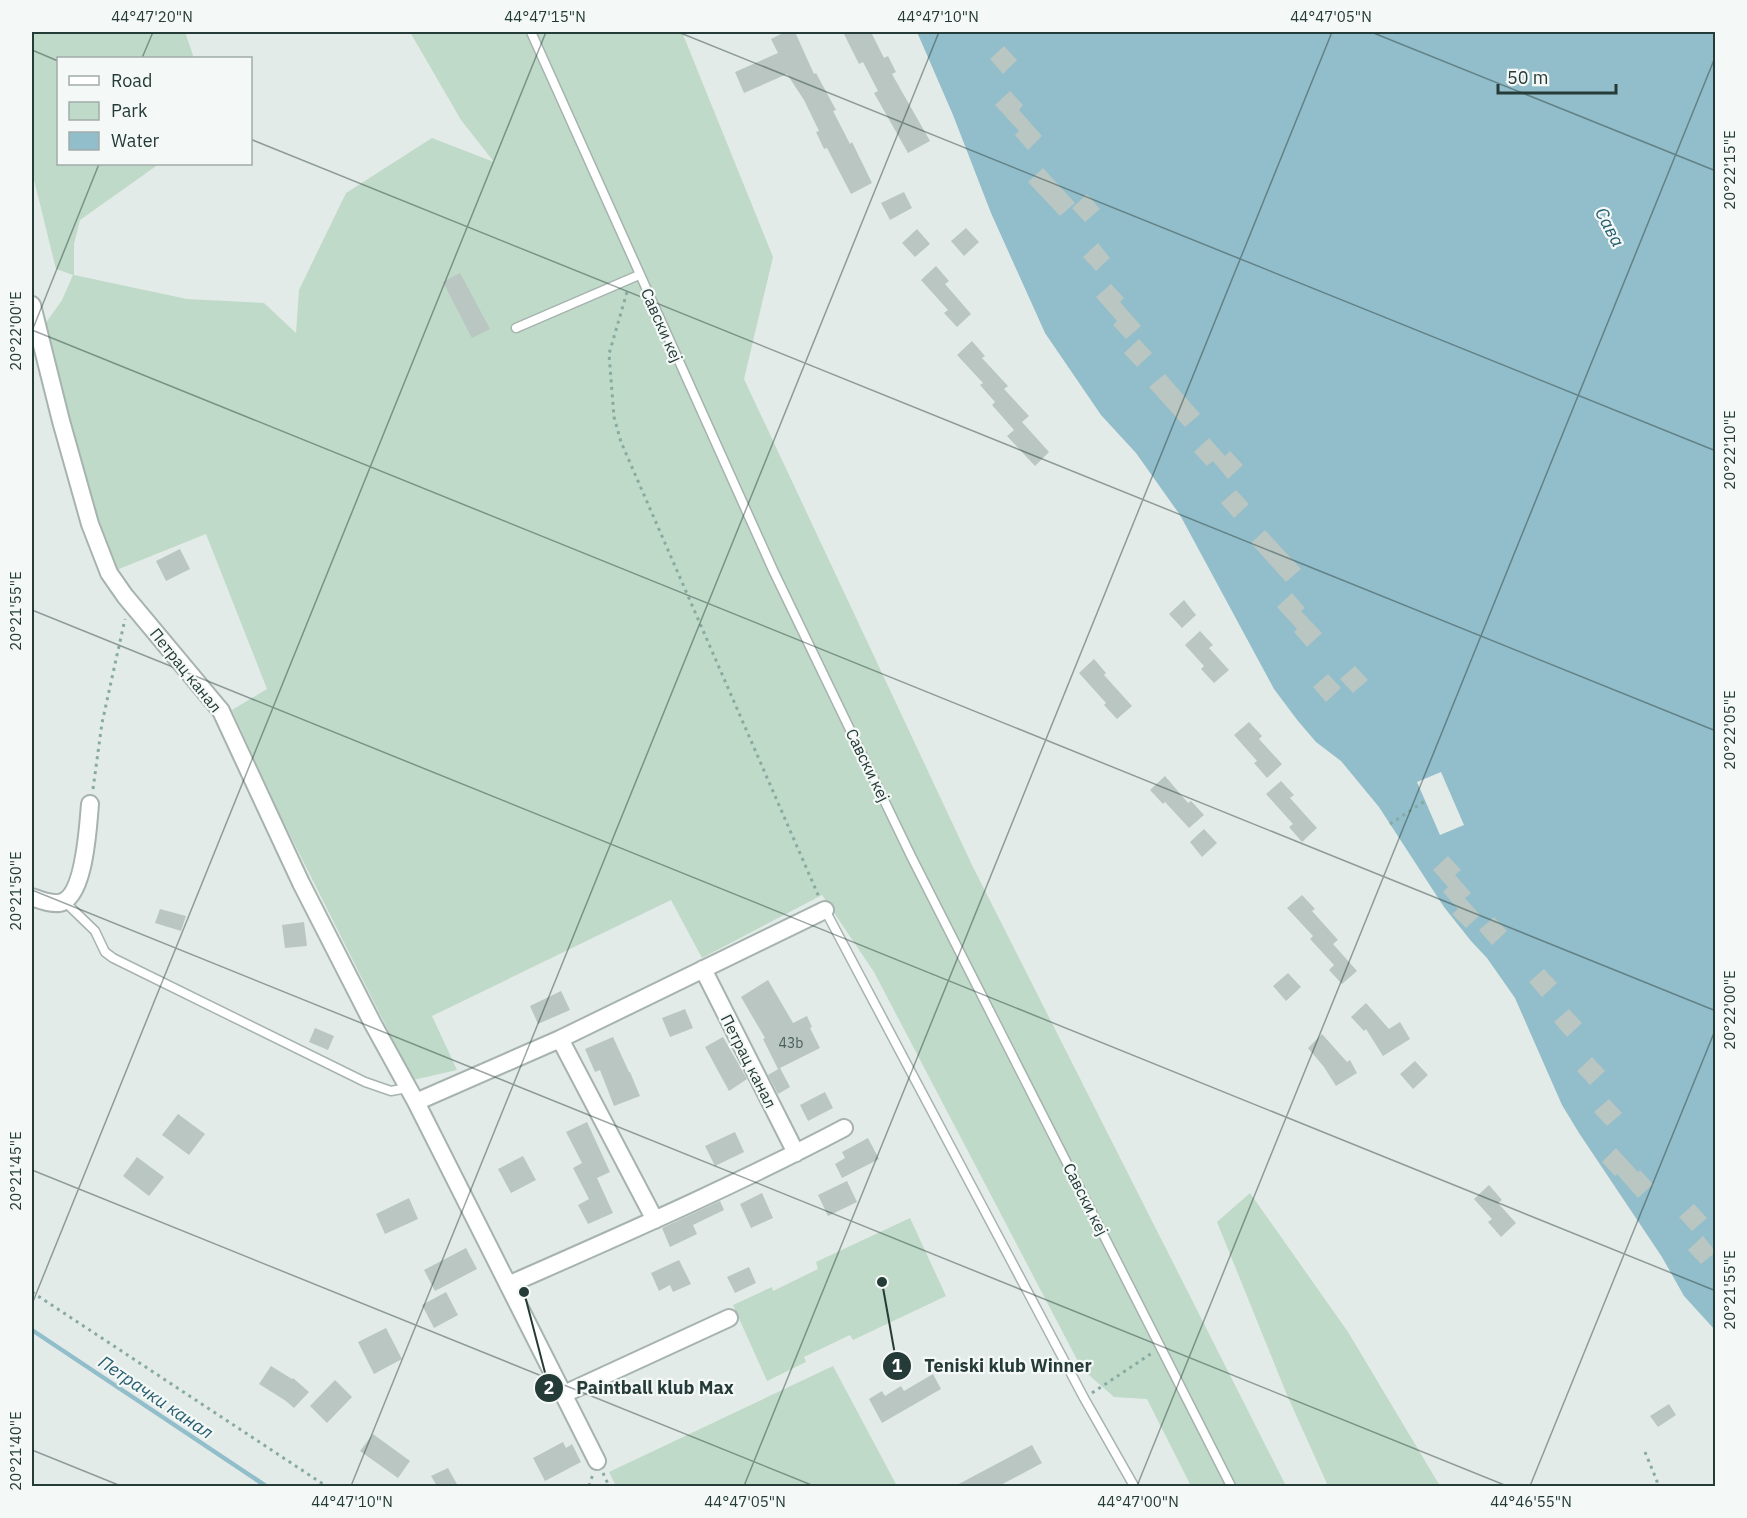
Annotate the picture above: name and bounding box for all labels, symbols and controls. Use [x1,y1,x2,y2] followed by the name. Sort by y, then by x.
[111,7,193,26] text: 44°47'20"N
[504,7,586,26] text: 44°47'15"N
[897,7,979,26] text: 44°47'10"N
[1290,7,1372,26] text: 44°47'05"N
[57,57,252,165] legend
[1498,57,1616,95] scale bar
[1507,66,1549,89] text: 50 m
[111,69,152,92] text: Road
[111,99,148,122] text: Park
[111,129,160,152] text: Water
[1720,130,1739,210] text: 20°22'15"E
[1590,203,1630,251] water label: Сава
[637,285,687,365] street label: Савски кеј
[6,291,25,371] text: 20°22'00"E
[1720,410,1739,490] text: 20°22'10"E
[6,571,25,651] text: 20°21'55"E
[146,624,226,716] street label: Петрац канал
[1720,690,1739,770] text: 20°22'05"E
[842,725,894,805] street label: Савски кеј
[6,851,25,931] text: 20°21'50"E
[1720,970,1739,1050] text: 20°22'00"E
[717,1011,781,1111] street label: Петрац канал
[779,1034,803,1052] house number: 43b
[6,1131,25,1211] text: 20°21'45"E
[1059,1159,1113,1239] street label: Савски кеј
[1720,1250,1739,1330] text: 20°21'55"E
[882,1348,1104,1384] callout: Teniski klub Winner
[94,1350,218,1444] water label: Петрачки канал
[892,1354,903,1377] text: 1
[924,1354,1092,1377] text: Teniski klub Winner
[534,1370,746,1406] callout: Paintball klub Max
[544,1376,554,1399] text: 2
[576,1376,734,1399] text: Paintball klub Max
[6,1411,25,1491] text: 20°21'40"E
[311,1492,393,1511] text: 44°47'10"N
[704,1492,786,1511] text: 44°47'05"N
[1097,1492,1179,1511] text: 44°47'00"N
[1490,1492,1572,1511] text: 44°46'55"N

